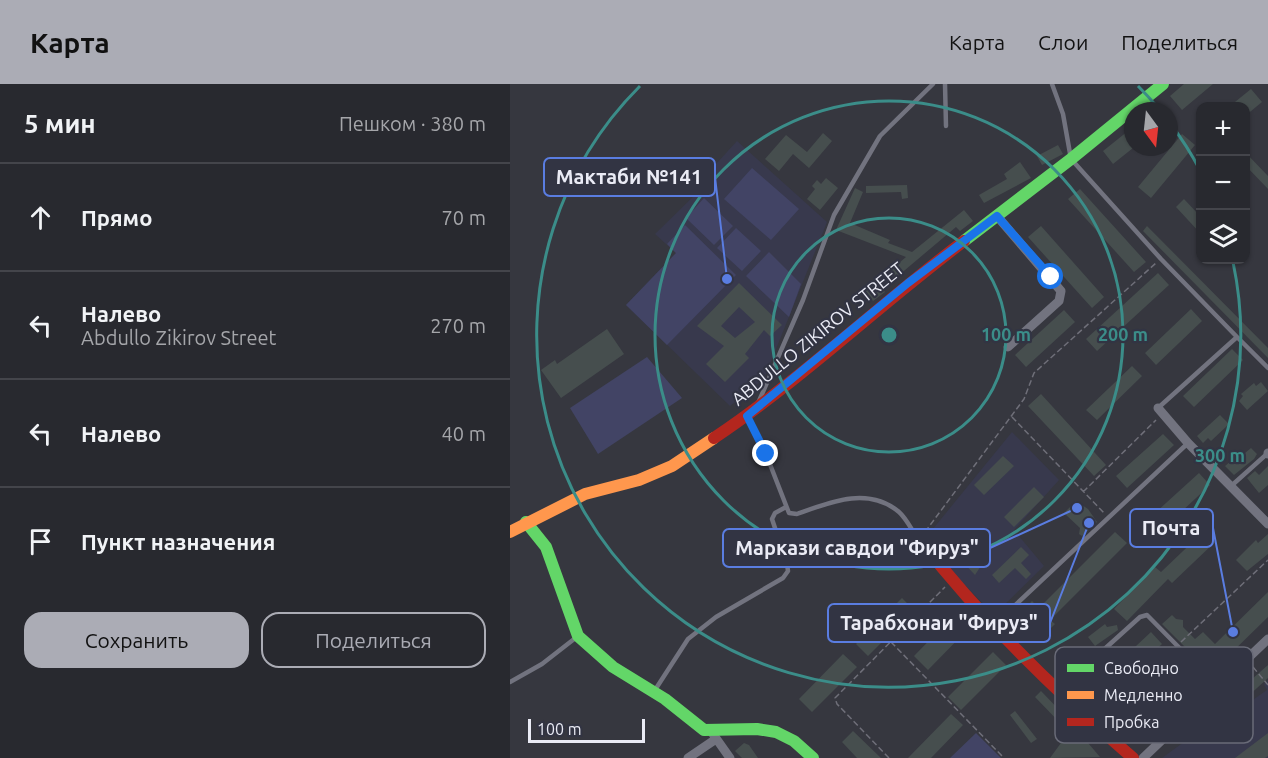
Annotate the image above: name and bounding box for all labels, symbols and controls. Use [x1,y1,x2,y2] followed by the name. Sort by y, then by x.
[30,27,110,58] text: Карта
[949,30,1005,54] text: Карта
[1038,30,1088,54] text: Слои
[1121,30,1238,54] text: Поделиться
[1124,102,1178,156] north arrow
[1196,102,1250,264] map controls
[1196,102,1250,156] button: +
[24,109,96,138] text: 5 мин
[339,112,486,135] text: Пешком · 380 m
[1196,156,1250,210] button: −
[544,158,715,196] callout: Мактаби №141
[556,165,702,188] text: Мактаби №141
[24,201,57,234] icon: ahead
[81,205,152,230] text: Прямо
[442,206,486,229] text: 70 m
[1196,210,1250,264] button: layers
[727,258,907,409] street label: ABDULLO ZIKIROV STREET
[1037,263,1063,289] route start
[81,301,161,326] text: Налево
[24,309,57,342] icon: left
[430,314,486,337] text: 270 m
[981,324,1031,344] text: 100 m
[1098,324,1148,344] text: 200 m
[879,325,899,345] centre of rings
[81,326,276,349] text: Abdullo Zikirov Street
[24,417,57,450] icon: left
[81,421,161,446] text: Налево
[442,422,486,445] text: 40 m
[752,440,778,466] route end
[1195,445,1245,465] text: 300 m
[1130,509,1213,547] callout: Почта
[1142,516,1200,539] text: Почта
[24,525,57,558] icon: arrive
[81,529,275,554] text: Пункт назначения
[723,529,990,567] callout: Маркази савдои "Фируз"
[735,536,979,559] text: Маркази савдои "Фируз"
[828,604,1050,642] callout: Тарабхонаи "Фируз"
[840,611,1038,634] text: Тарабхонаи "Фируз"
[24,612,249,668] button: Сохранить
[261,612,486,668] button: Поделиться
[1055,647,1253,743] legend
[1104,659,1179,677] text: Свободно
[1104,686,1183,704] text: Медленно
[1104,713,1160,731] text: Пробка
[528,716,645,744] scale bar
[537,720,582,738] text: 100 m

